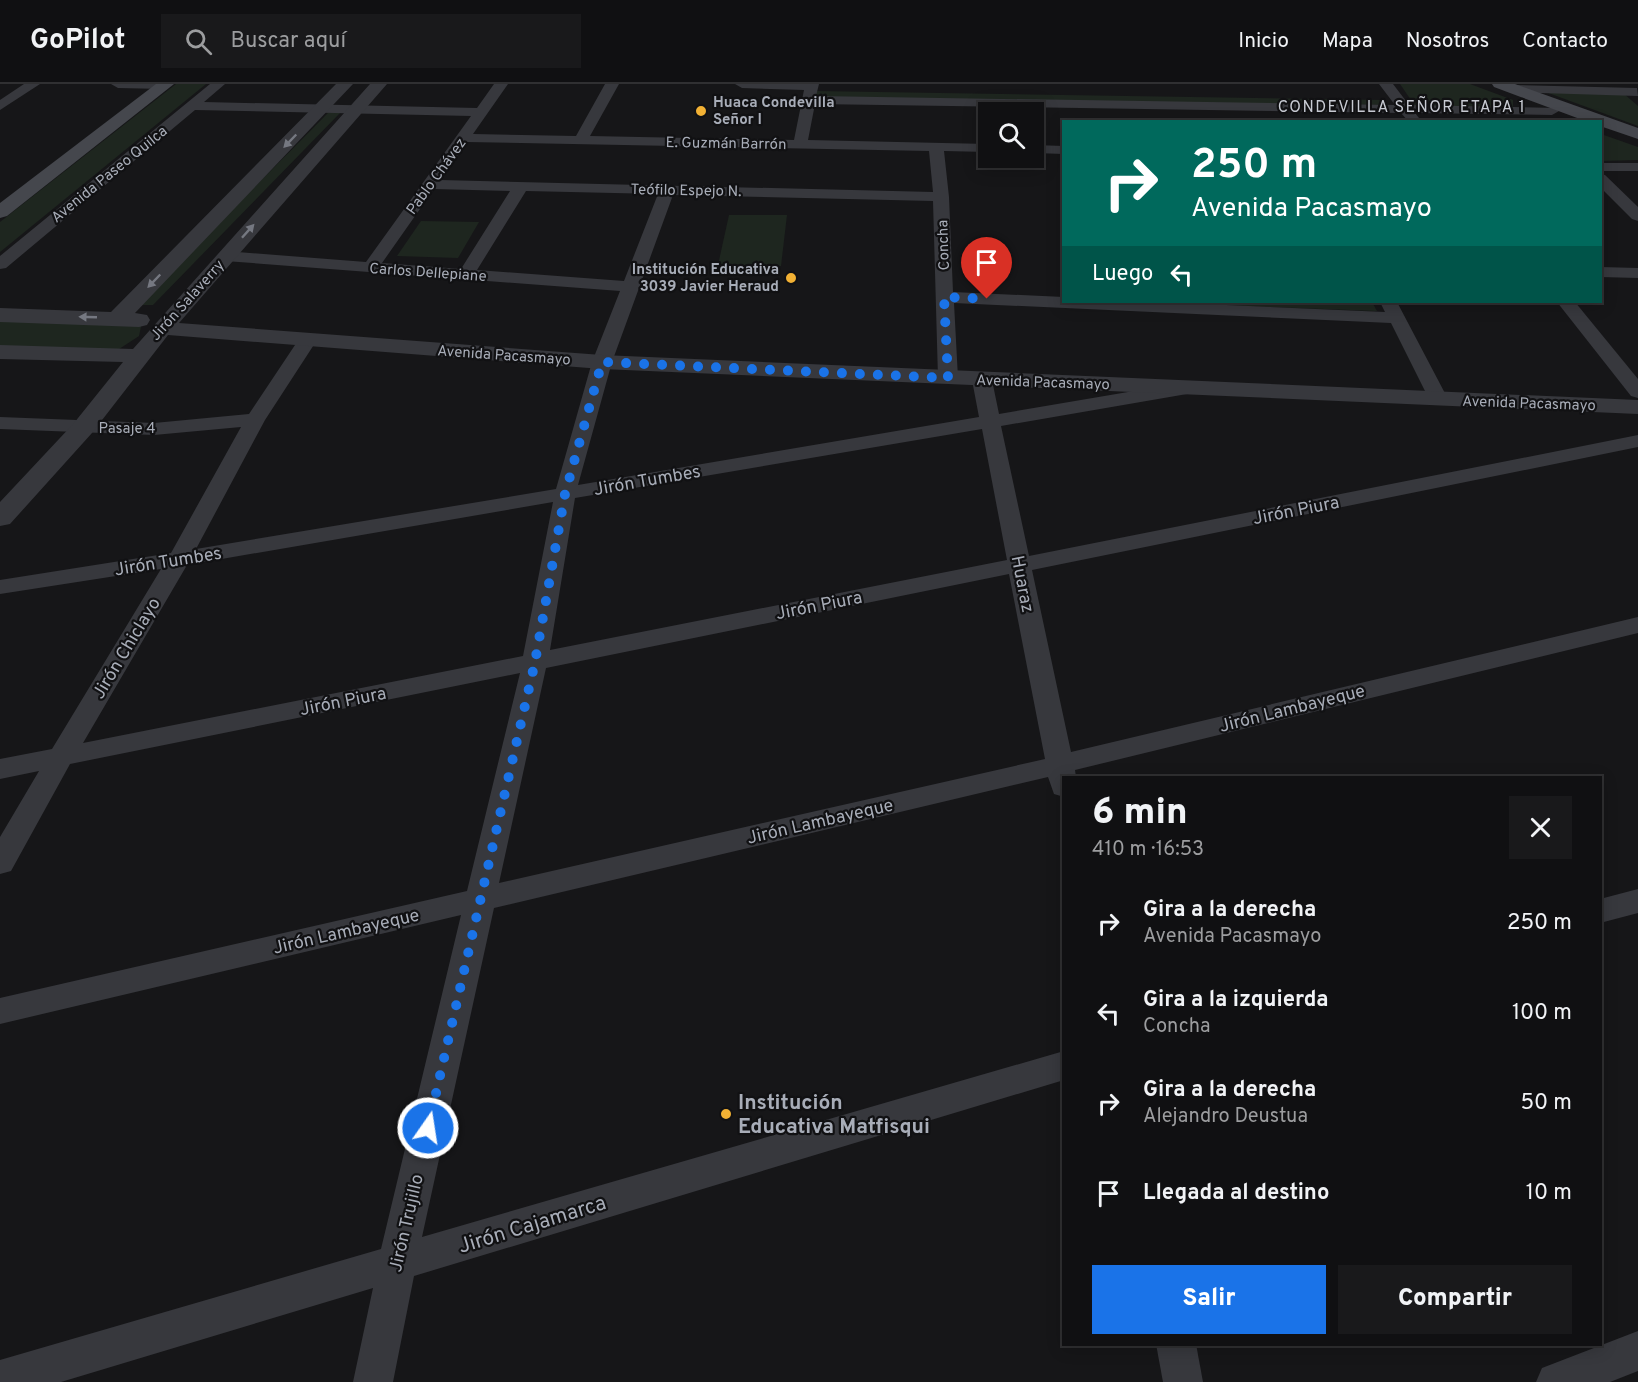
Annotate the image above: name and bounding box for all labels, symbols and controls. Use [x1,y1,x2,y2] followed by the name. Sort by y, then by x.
[161,14,581,68] search box
[30,23,125,59] text: GoPilot
[182,25,215,58] icon: search
[230,28,346,55] text: Buscar aquí
[1238,28,1289,55] text: Inicio
[1322,28,1373,55] text: Mapa
[1406,28,1489,55] text: Nosotros
[1522,28,1608,55] text: Contacto
[713,94,835,130] place label: Huaca Condevilla Señor I
[1278,95,1526,118] district label: CONDEVILLA SEÑOR ETAPA 1
[978,102,1044,168] map controls
[978,102,1044,168] button: search
[694,104,708,118] marker: Huaca Condevilla Señor I
[48,123,172,228] street label: Avenida Paseo Quilca
[283,134,297,148] one-way arrow
[665,134,787,155] street label: E. Guzmán Barrón
[403,135,471,219] street label: Pablo Chávez
[1191,140,1317,193] text: 250 m
[1092,144,1170,222] icon: right
[630,181,742,202] street label: Teófilo Espejo N.
[1191,192,1432,226] text: Avenida Pacasmayo
[934,219,955,271] street label: Concha
[241,224,254,239] one-way arrow
[961,237,1012,299] pin
[970,246,1003,279] icon: arrive
[147,257,229,345] street label: Jirón Salaverry
[1165,258,1198,291] icon: left
[369,260,487,287] street label: Carlos Dellepiane
[632,261,779,297] place label: Institución Educativa 3039 Javier Heraud
[1092,261,1153,288] text: Luego
[784,271,798,285] marker: Institución Educativa 3039 Javier Heraud
[147,274,161,289] one-way arrow
[79,313,98,322] one-way arrow
[437,342,571,371] street label: Avenida Pacasmayo
[976,372,1110,395] street label: Avenida Pacasmayo
[1462,393,1596,416] street label: Avenida Pacasmayo
[99,420,156,439] street label: Pasaje 4
[592,461,703,502] street label: Jirón Tumbes
[1251,492,1342,531] street label: Jirón Piura
[113,543,224,582] street label: Jirón Tumbes
[1005,554,1038,615] street label: Huaraz
[774,587,865,626] street label: Jirón Piura
[88,594,167,704] street label: Jirón Chiclayo
[1217,680,1368,739] street label: Jirón Lambayeque
[298,683,389,722] street label: Jirón Piura
[1092,791,1188,837] text: 6 min
[745,794,896,850] street label: Jirón Lambayeque
[1509,796,1572,859] button: close
[1092,837,1204,863] text: 410 m · 16:53
[1143,897,1316,924] text: Gira a la derecha
[271,904,422,960] street label: Jirón Lambayeque
[1092,907,1125,940] icon: right
[1507,910,1572,937] text: 250 m
[1143,924,1321,950] text: Avenida Pacasmayo
[1143,987,1329,1014] text: Gira a la izquierda
[1092,997,1125,1030] icon: left
[1512,1000,1572,1027] text: 100 m
[1143,1014,1211,1040] text: Concha
[1143,1077,1316,1104] text: Gira a la derecha
[1092,1087,1125,1120] icon: right
[738,1090,930,1141] place label: Institución Educativa Matfisqui
[1520,1090,1572,1117] text: 50 m
[396,1096,460,1160] position arrow
[1143,1104,1308,1130] text: Alejandro Deustua
[719,1107,733,1121] marker: Institución Educativa Matfisqui
[385,1172,430,1275] street label: Jirón Trujillo
[1092,1177,1125,1210] icon: arrive
[1143,1180,1329,1207] text: Llegada al destino
[1526,1180,1572,1207] text: 10 m
[455,1190,610,1261] street label: Jirón Cajamarca
[1092,1265,1326,1334] button: Salir
[1338,1265,1572,1334] button: Compartir

